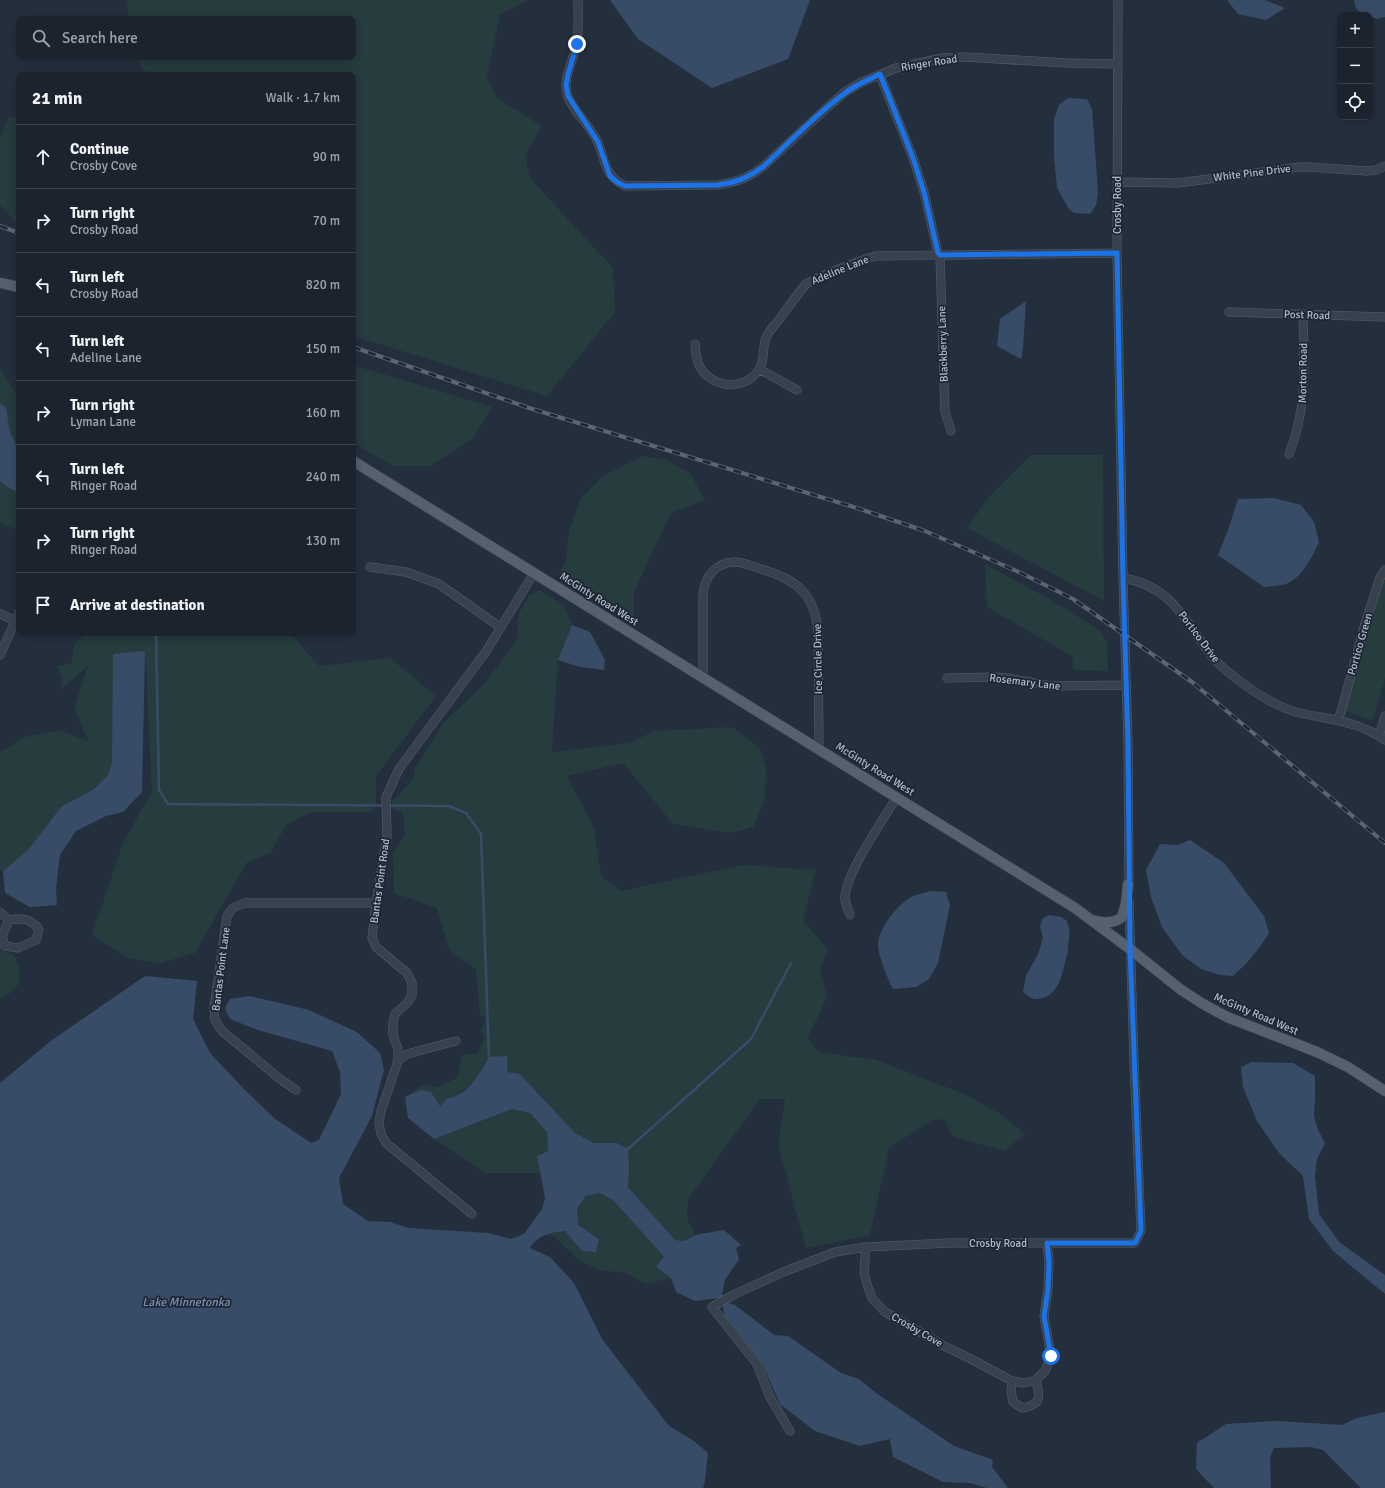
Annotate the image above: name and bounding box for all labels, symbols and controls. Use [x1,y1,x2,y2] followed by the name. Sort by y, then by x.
[1337,12,1373,120] map controls
[1337,12,1373,48] button: +
[16,16,356,60] search box
[30,27,52,49] icon: search
[62,29,138,47] text: Search here
[568,35,586,53] route end
[1337,48,1373,84] button: −
[900,52,958,74] street label: Ringer Road
[1337,84,1373,120] button: locate
[32,88,82,109] text: 21 min
[266,90,340,106] text: Walk · 1.7 km
[70,140,129,158] text: Continue
[32,146,54,168] icon: ahead
[313,149,340,165] text: 90 m
[70,158,137,174] text: Crosby Cove
[1213,162,1291,184] street label: White Pine Drive
[1111,176,1124,234] street label: Crosby Road
[70,204,135,222] text: Turn right
[32,210,54,232] icon: right
[313,213,340,229] text: 70 m
[70,222,138,238] text: Crosby Road
[809,253,871,287] street label: Adeline Lane
[70,268,124,286] text: Turn left
[32,274,54,296] icon: left
[306,277,340,293] text: 820 m
[70,286,138,302] text: Crosby Road
[935,306,951,382] street label: Blackberry Lane
[1284,308,1331,322] street label: Post Road
[70,332,124,350] text: Turn left
[32,338,54,360] icon: left
[306,341,340,357] text: 150 m
[1296,343,1310,403] street label: Morton Road
[70,350,142,366] text: Adeline Lane
[70,396,135,414] text: Turn right
[32,402,54,424] icon: right
[306,405,340,421] text: 160 m
[70,414,136,430] text: Lyman Lane
[70,460,124,478] text: Turn left
[32,466,54,488] icon: left
[306,469,340,485] text: 240 m
[70,478,137,494] text: Ringer Road
[70,524,135,542] text: Turn right
[32,530,54,552] icon: right
[306,533,340,549] text: 130 m
[70,542,137,558] text: Ringer Road
[557,569,641,629] street label: McGinty Road West
[32,594,54,616] icon: arrive
[70,596,205,614] text: Arrive at destination
[1176,609,1222,665] street label: Portico Drive
[1345,611,1375,677] street label: Portico Green
[811,624,825,694] street label: Ice Circle Drive
[989,671,1061,693] street label: Rosemary Lane
[833,739,917,799] street label: McGinty Road West
[368,838,392,924] street label: Bantas Point Road
[209,926,233,1012] street label: Bantas Point Lane
[1212,990,1300,1038] street label: McGinty Road West
[969,1237,1027,1250] street label: Crosby Road
[142,1295,231,1310] water label: Lake Minnetonka
[889,1310,945,1350] street label: Crosby Cove
[1042,1347,1060,1365] route start

